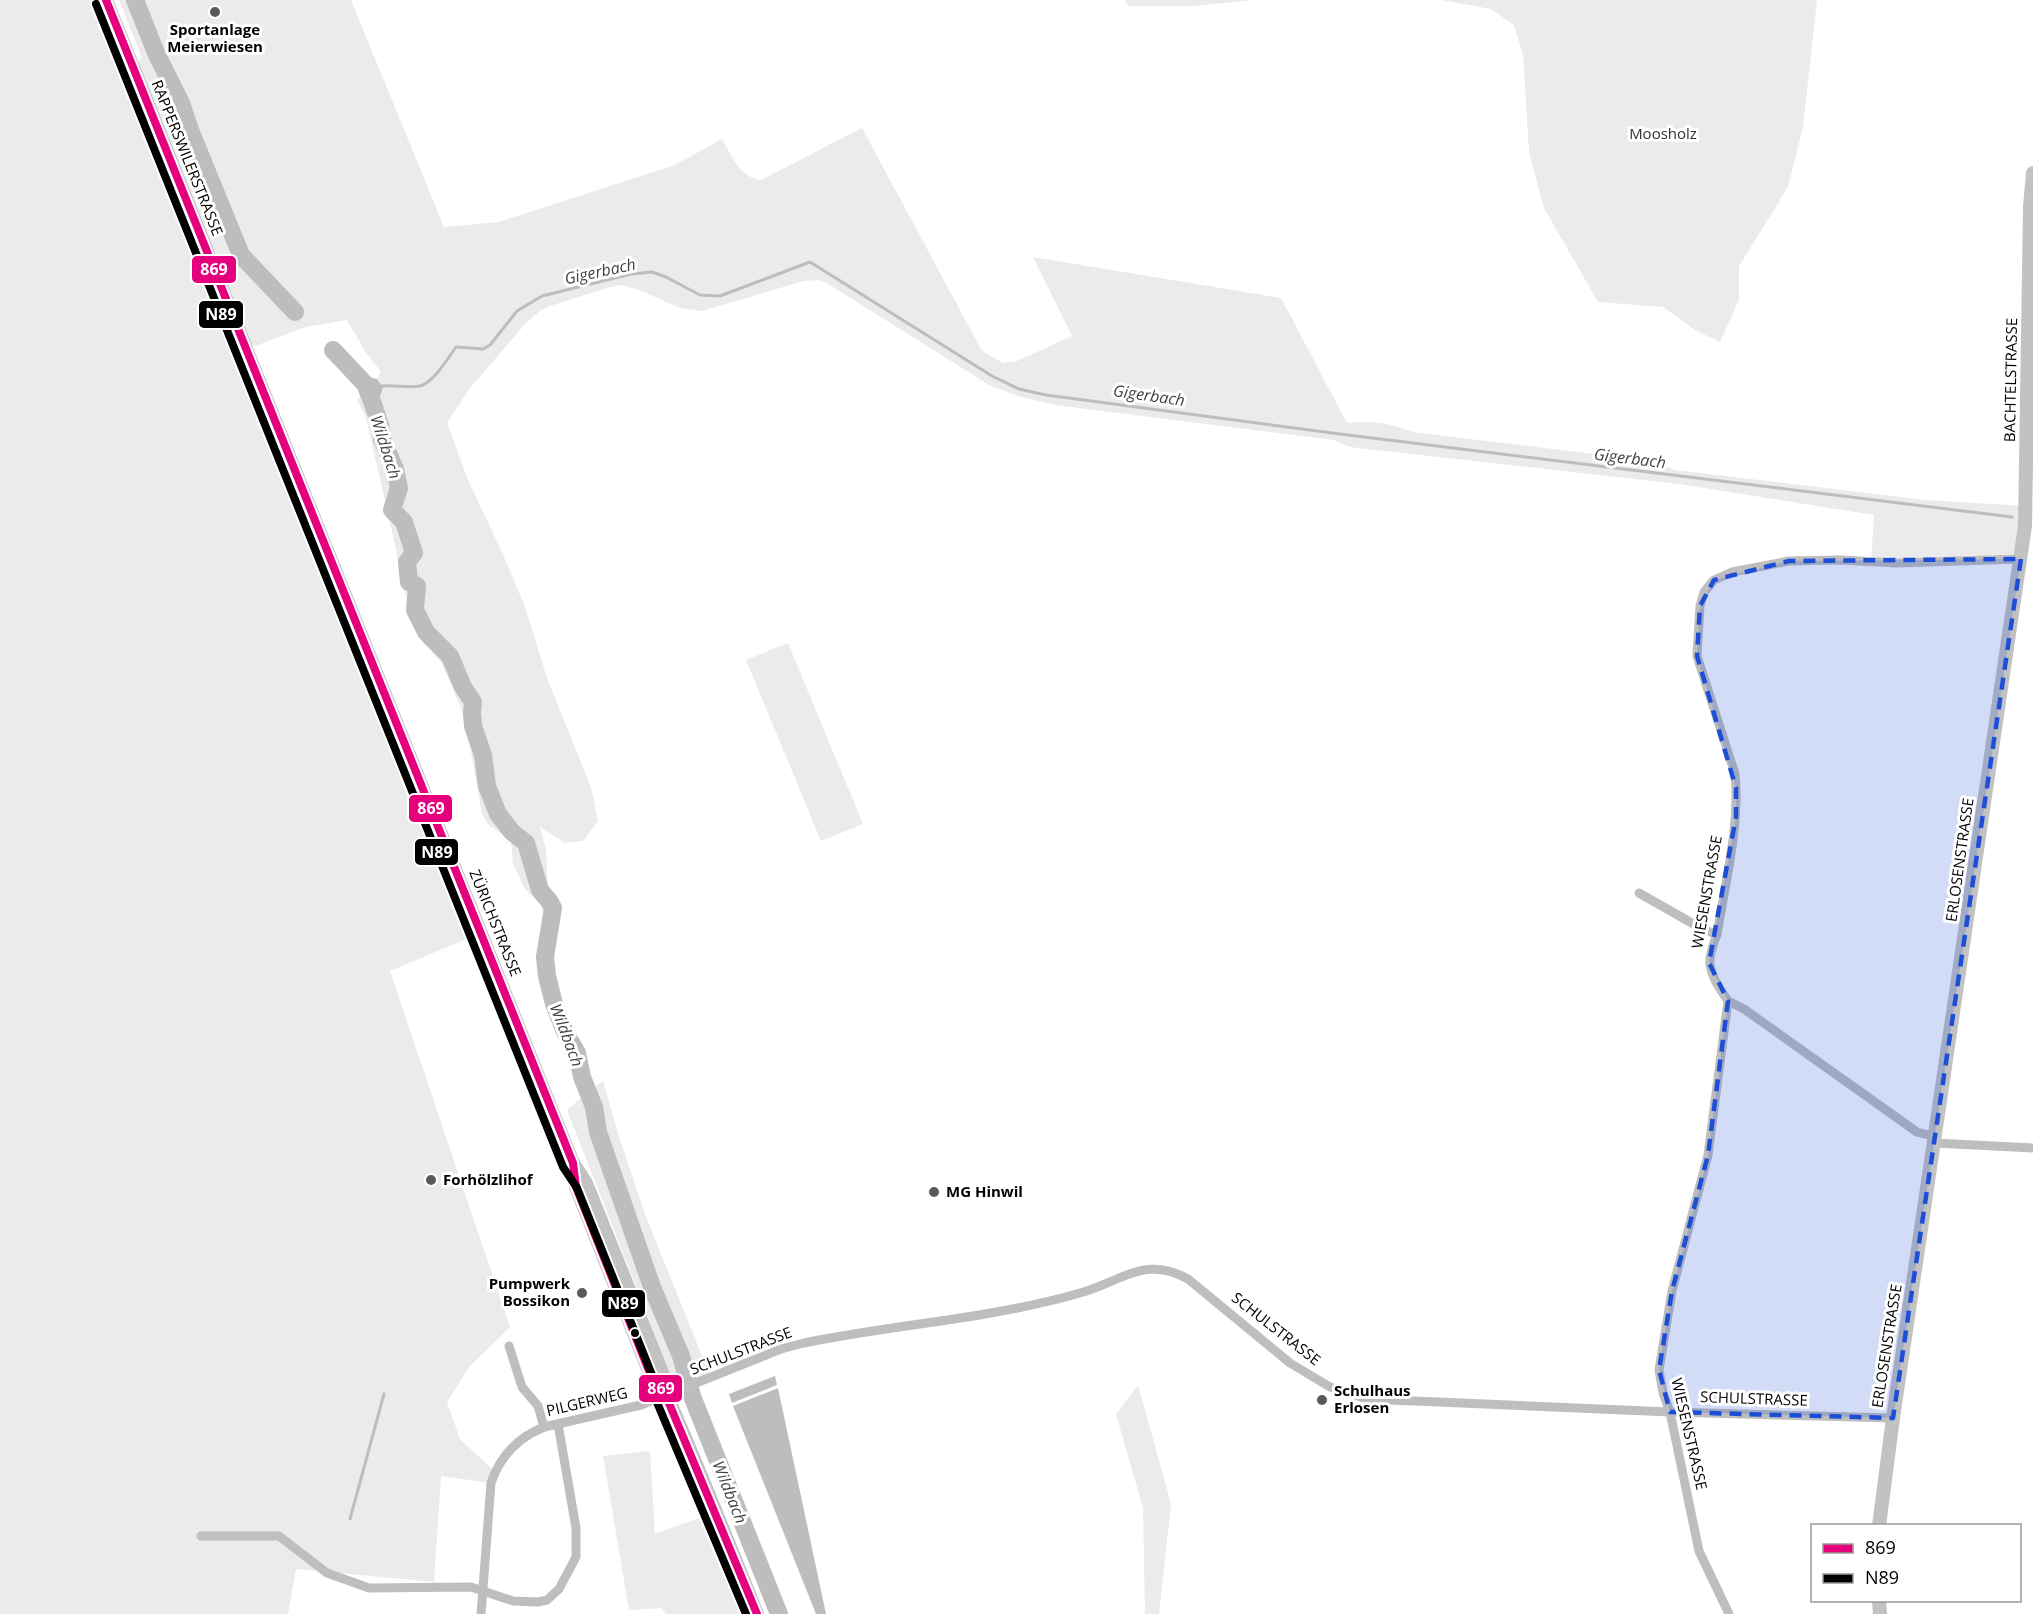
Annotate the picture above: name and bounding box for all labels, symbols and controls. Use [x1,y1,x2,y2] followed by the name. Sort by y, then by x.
[208,5,222,19] marker: Sportanlage Meierwiesen
[167,19,263,56] place label: Sportanlage Meierwiesen
[148,77,228,238] street label: RAPPERSWILERSTRASSE
[1629,123,1697,143] park label: Moosholz
[562,253,638,289] water label: Gigerbach
[191,255,237,284] line badge: 869
[200,258,228,280] text: 869
[198,300,244,329] line badge: N89
[205,303,237,325] text: N89
[1999,318,2021,442] street label: BACHTELSTRASSE
[1112,379,1186,411] water label: Gigerbach
[365,412,407,482] water label: Wildbach
[1593,443,1667,473] water label: Gigerbach
[408,794,453,823] line badge: 869
[417,797,445,819] text: 869
[1940,797,1978,923] street label: ERLOSENSTRASSE
[1686,834,1726,950] street label: WIESENSTRASSE
[414,838,459,866] line badge: N89
[421,841,453,863] text: N89
[465,866,526,979] street label: ZÜRICHSTRASSE
[545,1000,589,1070] water label: Wildbach
[443,1169,534,1189] place label: Forhölzlihof
[424,1173,438,1187] marker: Forhölzlihof
[946,1181,1023,1201] place label: MG Hinwil
[927,1185,941,1199] marker: MG Hinwil
[489,1273,571,1310] place label: Pumpwerk Bossikon
[1866,1283,1906,1409] street label: ERLOSENSTRASSE
[575,1286,589,1300] marker: Pumpwerk Bossikon
[1228,1287,1325,1369] street label: SCHULSTRASSE
[601,1289,646,1318] line badge: N89
[607,1292,639,1314] text: N89
[687,1321,794,1379] street label: SCHULSTRASSE
[629,1327,641,1339] unlabelled marker
[638,1374,683,1403] line badge: 869
[1667,1376,1713,1492] street label: WIESENSTRASSE
[647,1377,675,1399] text: 869
[1334,1380,1411,1417] place label: Schulhaus Erlosen
[544,1382,629,1420] street label: PILGERWEG
[1700,1386,1808,1410] street label: SCHULSTRASSE
[1315,1393,1329,1407] marker: Schulhaus Erlosen
[707,1457,753,1527] water label: Wildbach
[1811,1524,2021,1602] legend
[1865,1535,1896,1559] text: 869
[1865,1565,1899,1589] text: N89

